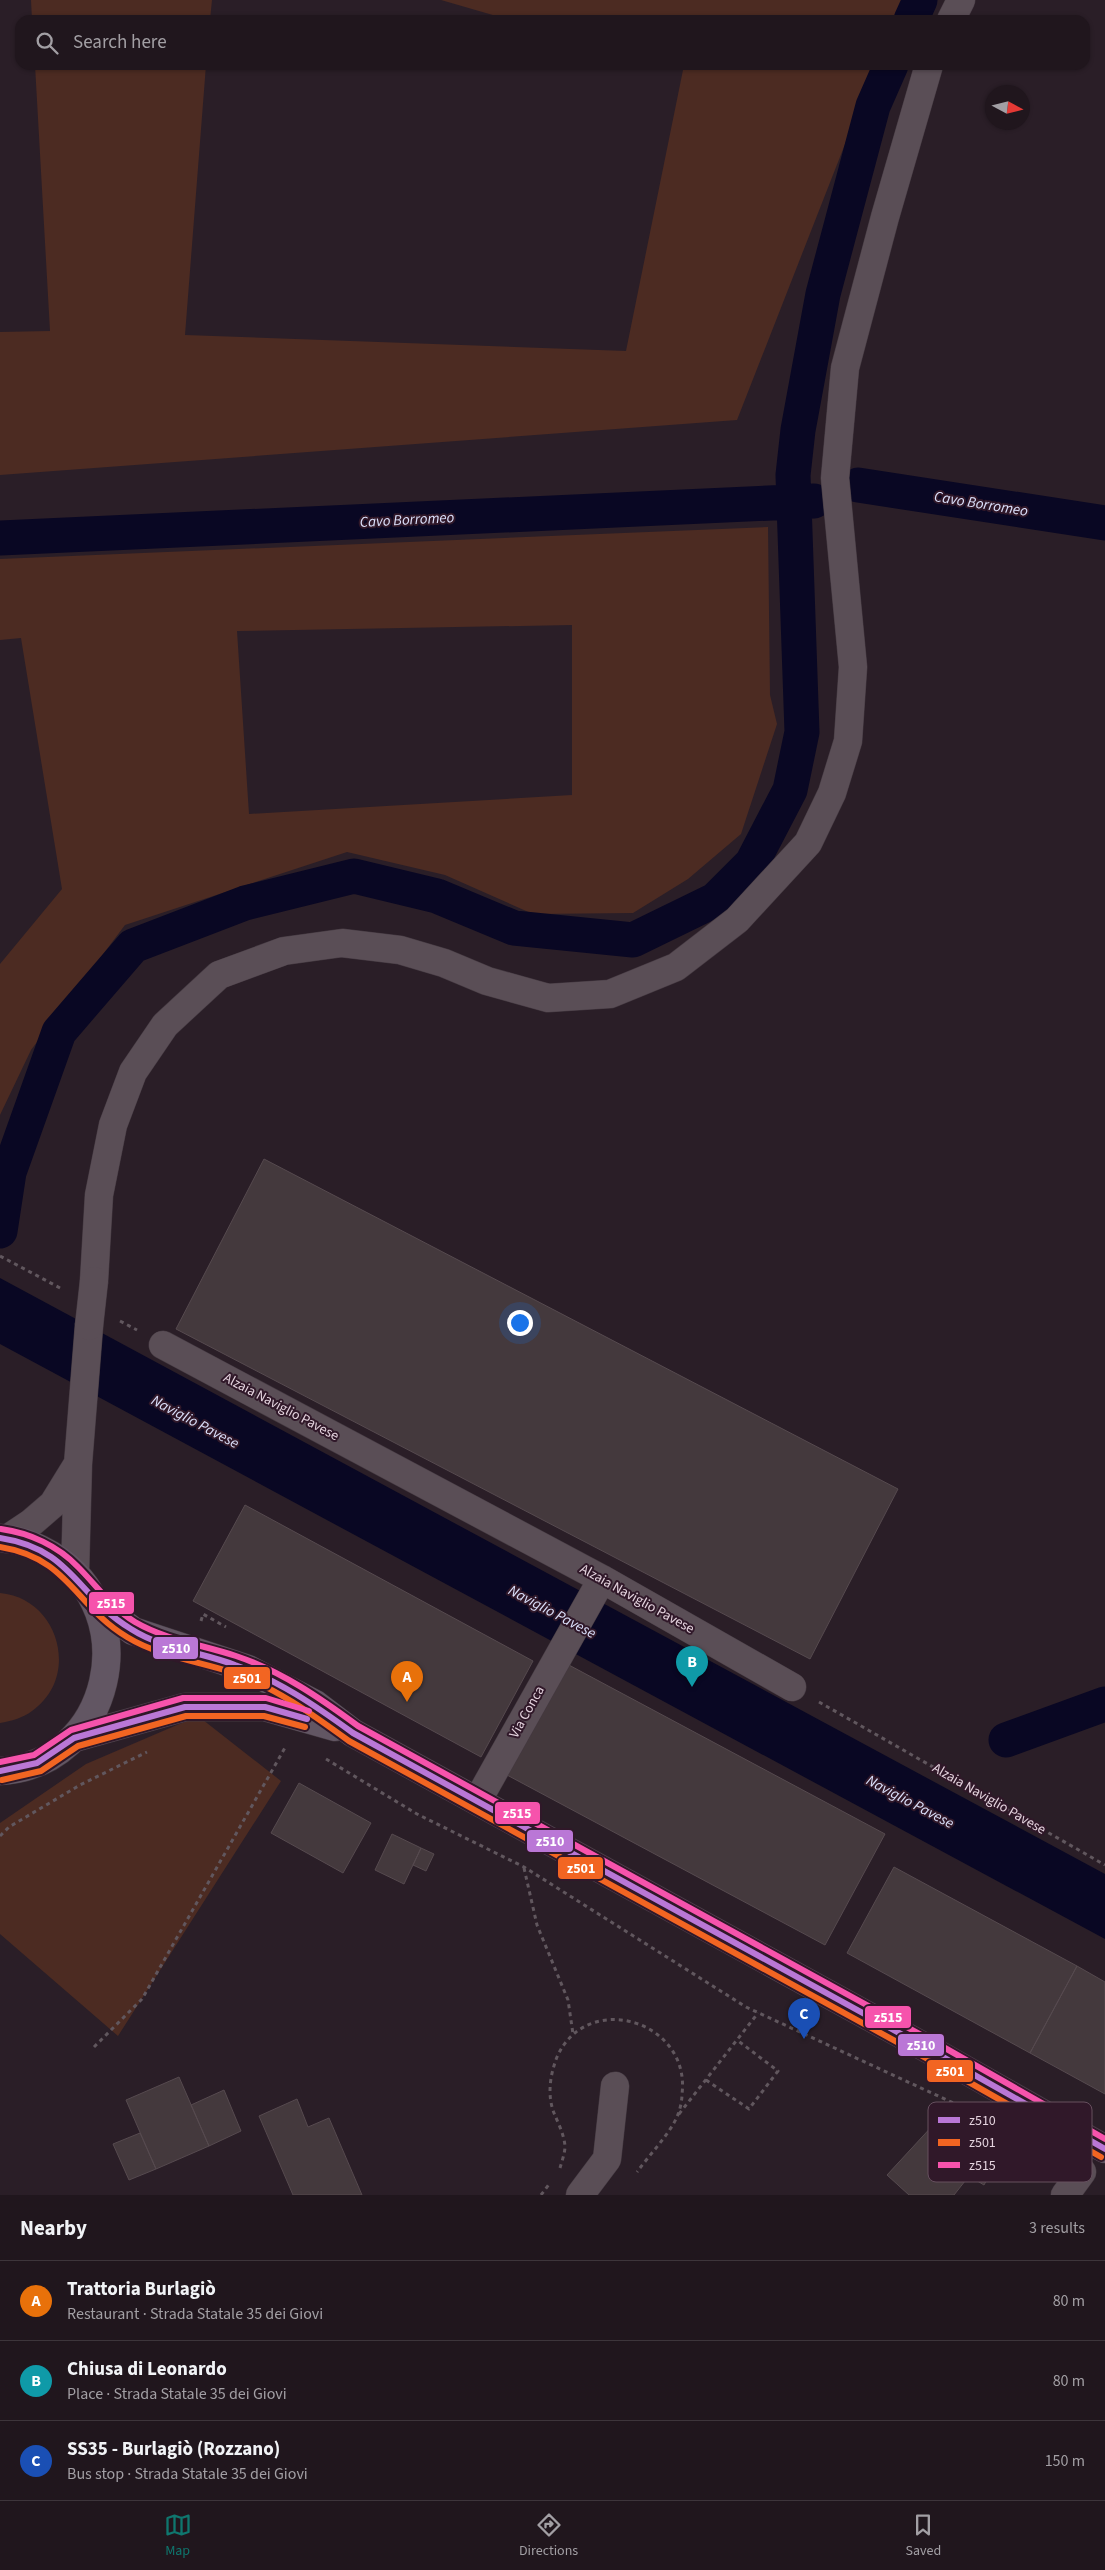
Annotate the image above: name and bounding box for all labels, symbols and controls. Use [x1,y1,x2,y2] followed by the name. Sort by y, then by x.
[15,15,1090,70] search box
[33,29,61,57] icon: search
[73,29,167,56] text: Search here
[985,85,1030,130] north arrow
[933,486,1030,522] water label: Cavo Borromeo
[359,507,455,533] water label: Cavo Borromeo
[507,1310,533,1336] your location
[220,1368,342,1446] street label: Alzaia Naviglio Pavese
[147,1390,243,1454] water label: Naviglio Pavese
[576,1559,698,1639] street label: Alzaia Naviglio Pavese
[504,1580,600,1644] water label: Naviglio Pavese
[88,1591,135,1615] line badge: z515
[97,1594,125,1614] text: z515
[152,1636,199,1660] line badge: z510
[162,1639,190,1659] text: z510
[676,1646,708,1687] pin: B
[391,1661,423,1702] pin: A
[223,1666,271,1690] line badge: z501
[233,1669,261,1689] text: z501
[504,1682,550,1742] street label: Via Conca
[928,1758,1050,1840] street label: Alzaia Naviglio Pavese
[862,1770,958,1834] water label: Naviglio Pavese
[494,1801,541,1825] line badge: z515
[503,1804,531,1824] text: z515
[526,1829,574,1853] line badge: z510
[536,1832,564,1852] text: z510
[557,1856,604,1880] line badge: z501
[567,1859,595,1879] text: z501
[788,1998,820,2039] pin: C
[864,2005,912,2029] line badge: z515
[874,2008,902,2028] text: z515
[897,2033,945,2057] line badge: z510
[907,2036,935,2056] text: z510
[926,2059,974,2083] line badge: z501
[936,2062,964,2082] text: z501
[928,2102,1092,2182] legend
[969,2111,996,2131] text: z510
[969,2133,996,2153] text: z501
[969,2156,996,2176] text: z515
[20,2213,87,2243] text: Nearby
[1029,2217,1085,2239] text: 3 results
[67,2276,216,2303] text: Trattoria Burlagiò
[31,2290,41,2312] text: A
[1053,2290,1085,2312] text: 80 m
[67,2303,323,2325] text: Restaurant · Strada Statale 35 dei Giovi
[67,2356,227,2383] text: Chiusa di Leonardo
[31,2370,41,2392] text: B
[1053,2370,1085,2392] text: 80 m
[67,2383,287,2405] text: Place · Strada Statale 35 dei Giovi
[67,2436,280,2463] text: SS35 - Burlagiò (Rozzano)
[31,2450,41,2472] text: C
[1045,2450,1085,2472] text: 150 m
[67,2463,308,2485] text: Bus stop · Strada Statale 35 dei Giovi
[164,2511,192,2561] tab: Map
[519,2511,578,2561] tab: Directions
[906,2511,941,2561] tab: Saved

